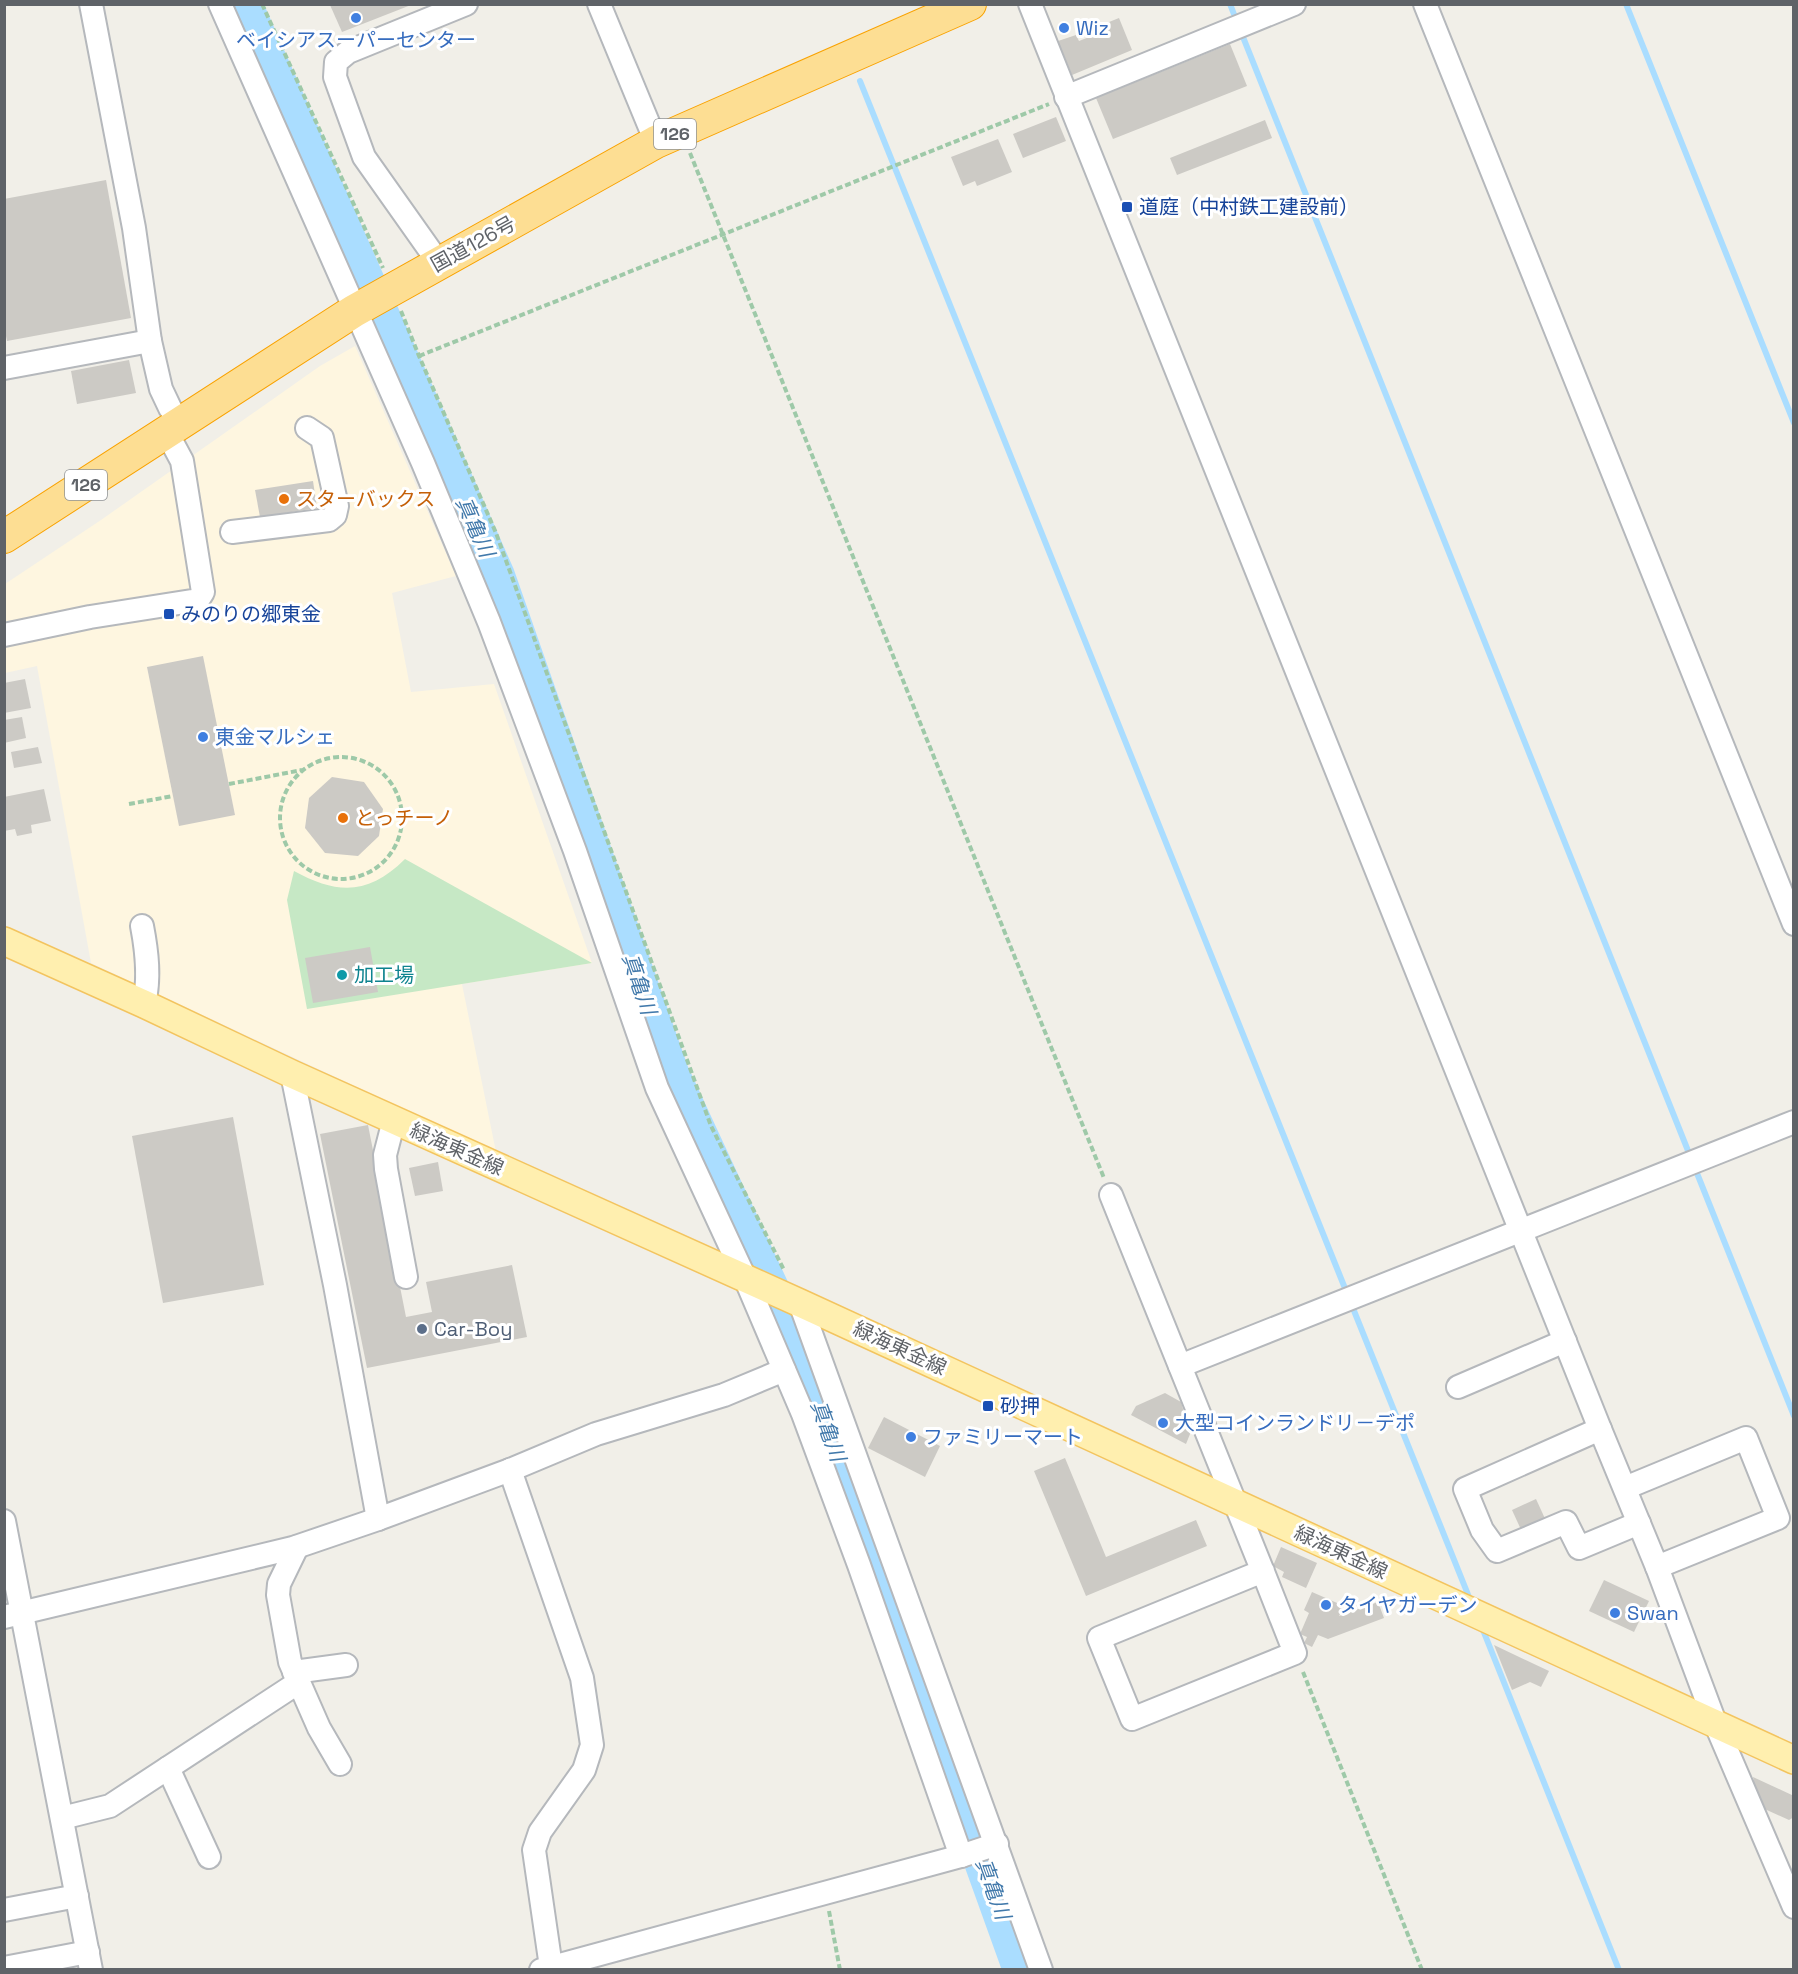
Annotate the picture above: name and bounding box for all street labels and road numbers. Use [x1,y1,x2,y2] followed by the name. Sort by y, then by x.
[654,119,696,149] road number: 126
[426,210,520,278] street label: 国道126号
[65,470,107,500] road number: 126
[406,1117,508,1181] street label: 緑海東金線
[849,1315,951,1381] street label: 緑海東金線
[1290,1519,1392,1585] street label: 緑海東金線

